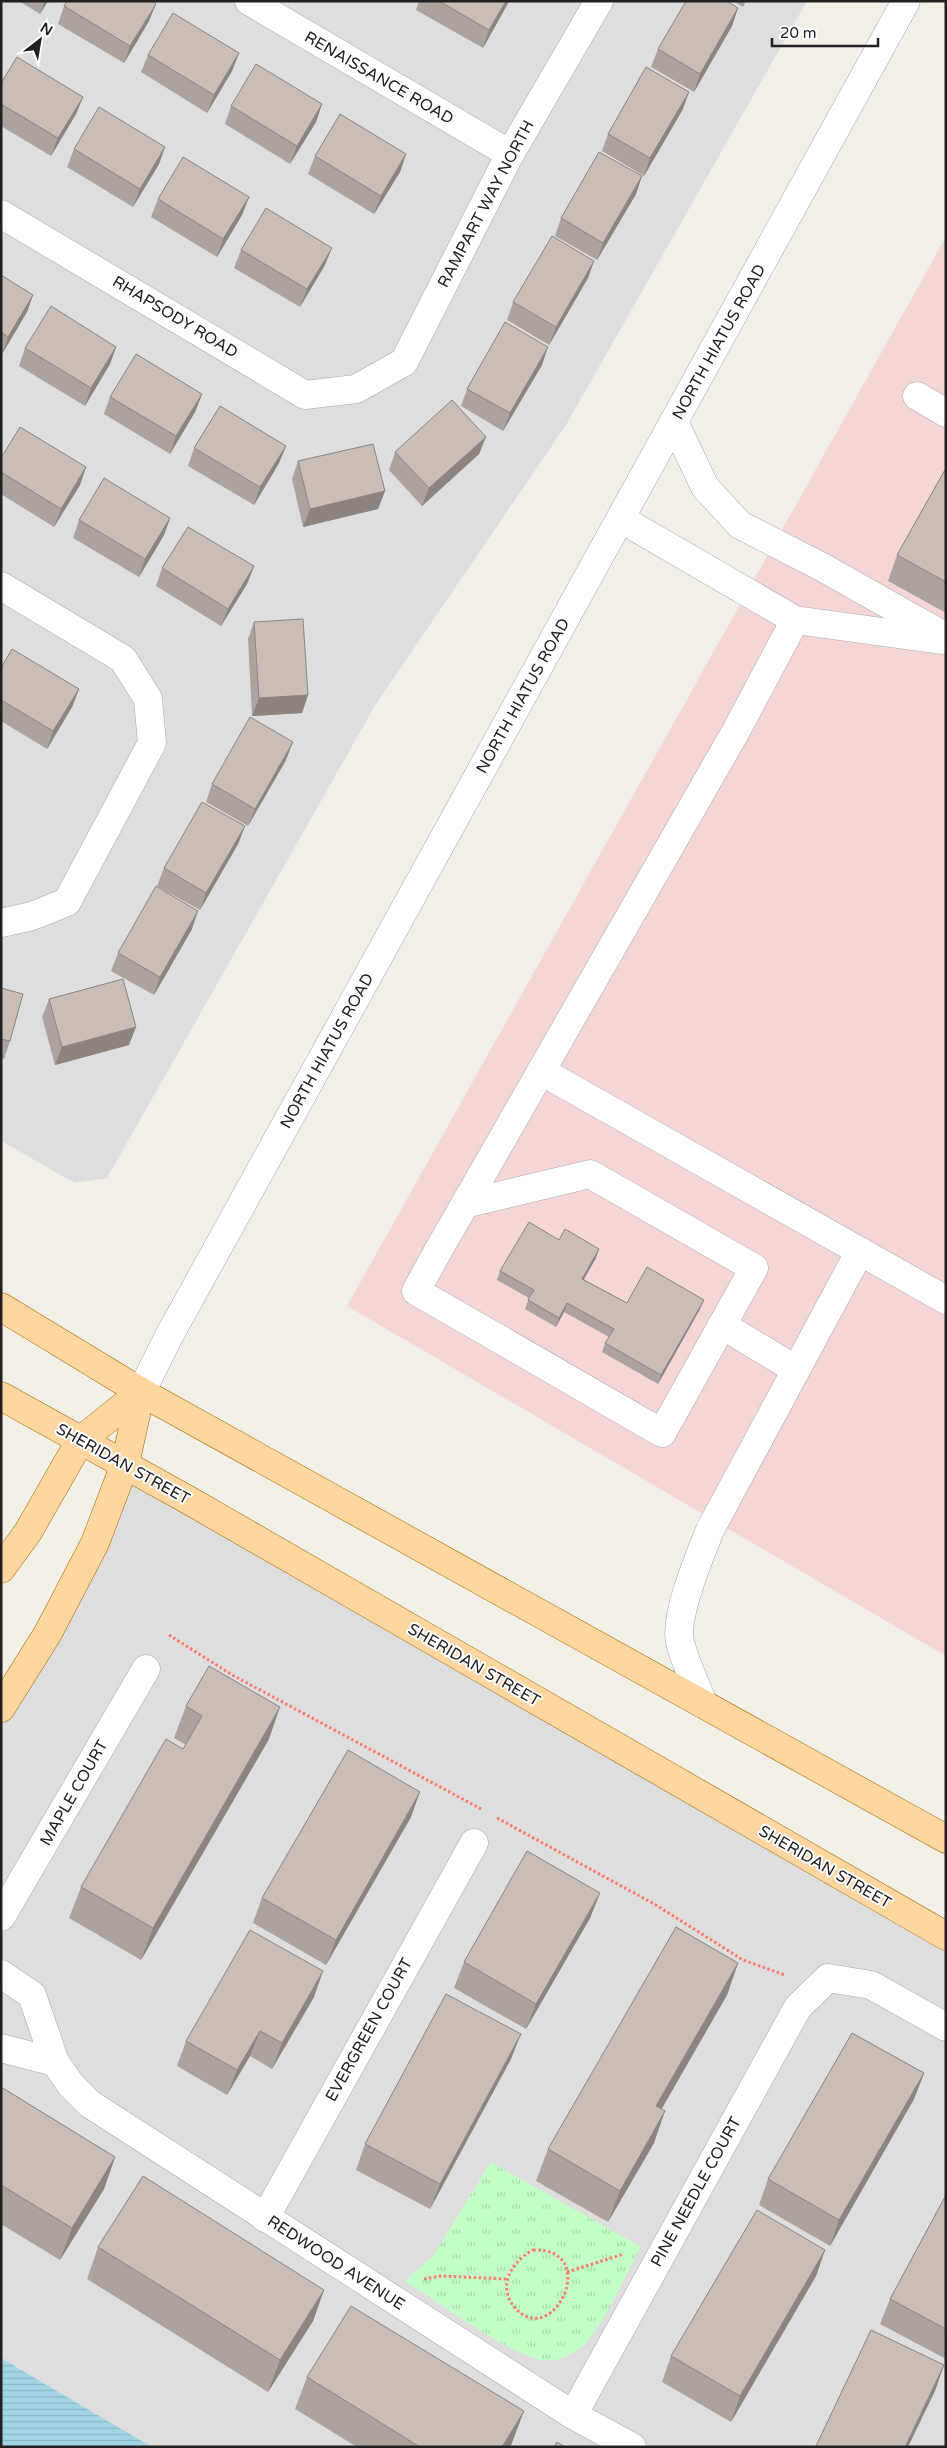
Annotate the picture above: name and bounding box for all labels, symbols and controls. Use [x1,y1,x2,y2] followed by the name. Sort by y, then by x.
[15,15,65,65] north arrow
[772,15,878,47] scale bar
[37,19,56,39] text: N
[780,24,817,42] text: 20 m
[301,27,457,129] street label: RENAISSANCE ROAD
[433,117,539,291] street label: RAMPART WAY NORTH
[668,261,770,423] street label: NORTH HIATUS ROAD
[109,272,241,362] street label: RHAPSODY ROAD
[472,615,574,777] street label: NORTH HIATUS ROAD
[276,970,378,1132] street label: NORTH HIATUS ROAD
[53,1419,193,1509] street label: SHERIDAN STREET
[404,1619,544,1711] street label: SHERIDAN STREET
[36,1736,112,1849] street label: MAPLE COURT
[755,1821,895,1913] street label: SHERIDAN STREET
[321,1955,417,2105] street label: EVERGREEN COURT
[646,2113,746,2271] street label: PINE NEEDLE COURT
[264,2211,408,2315] street label: REDWOOD AVENUE

